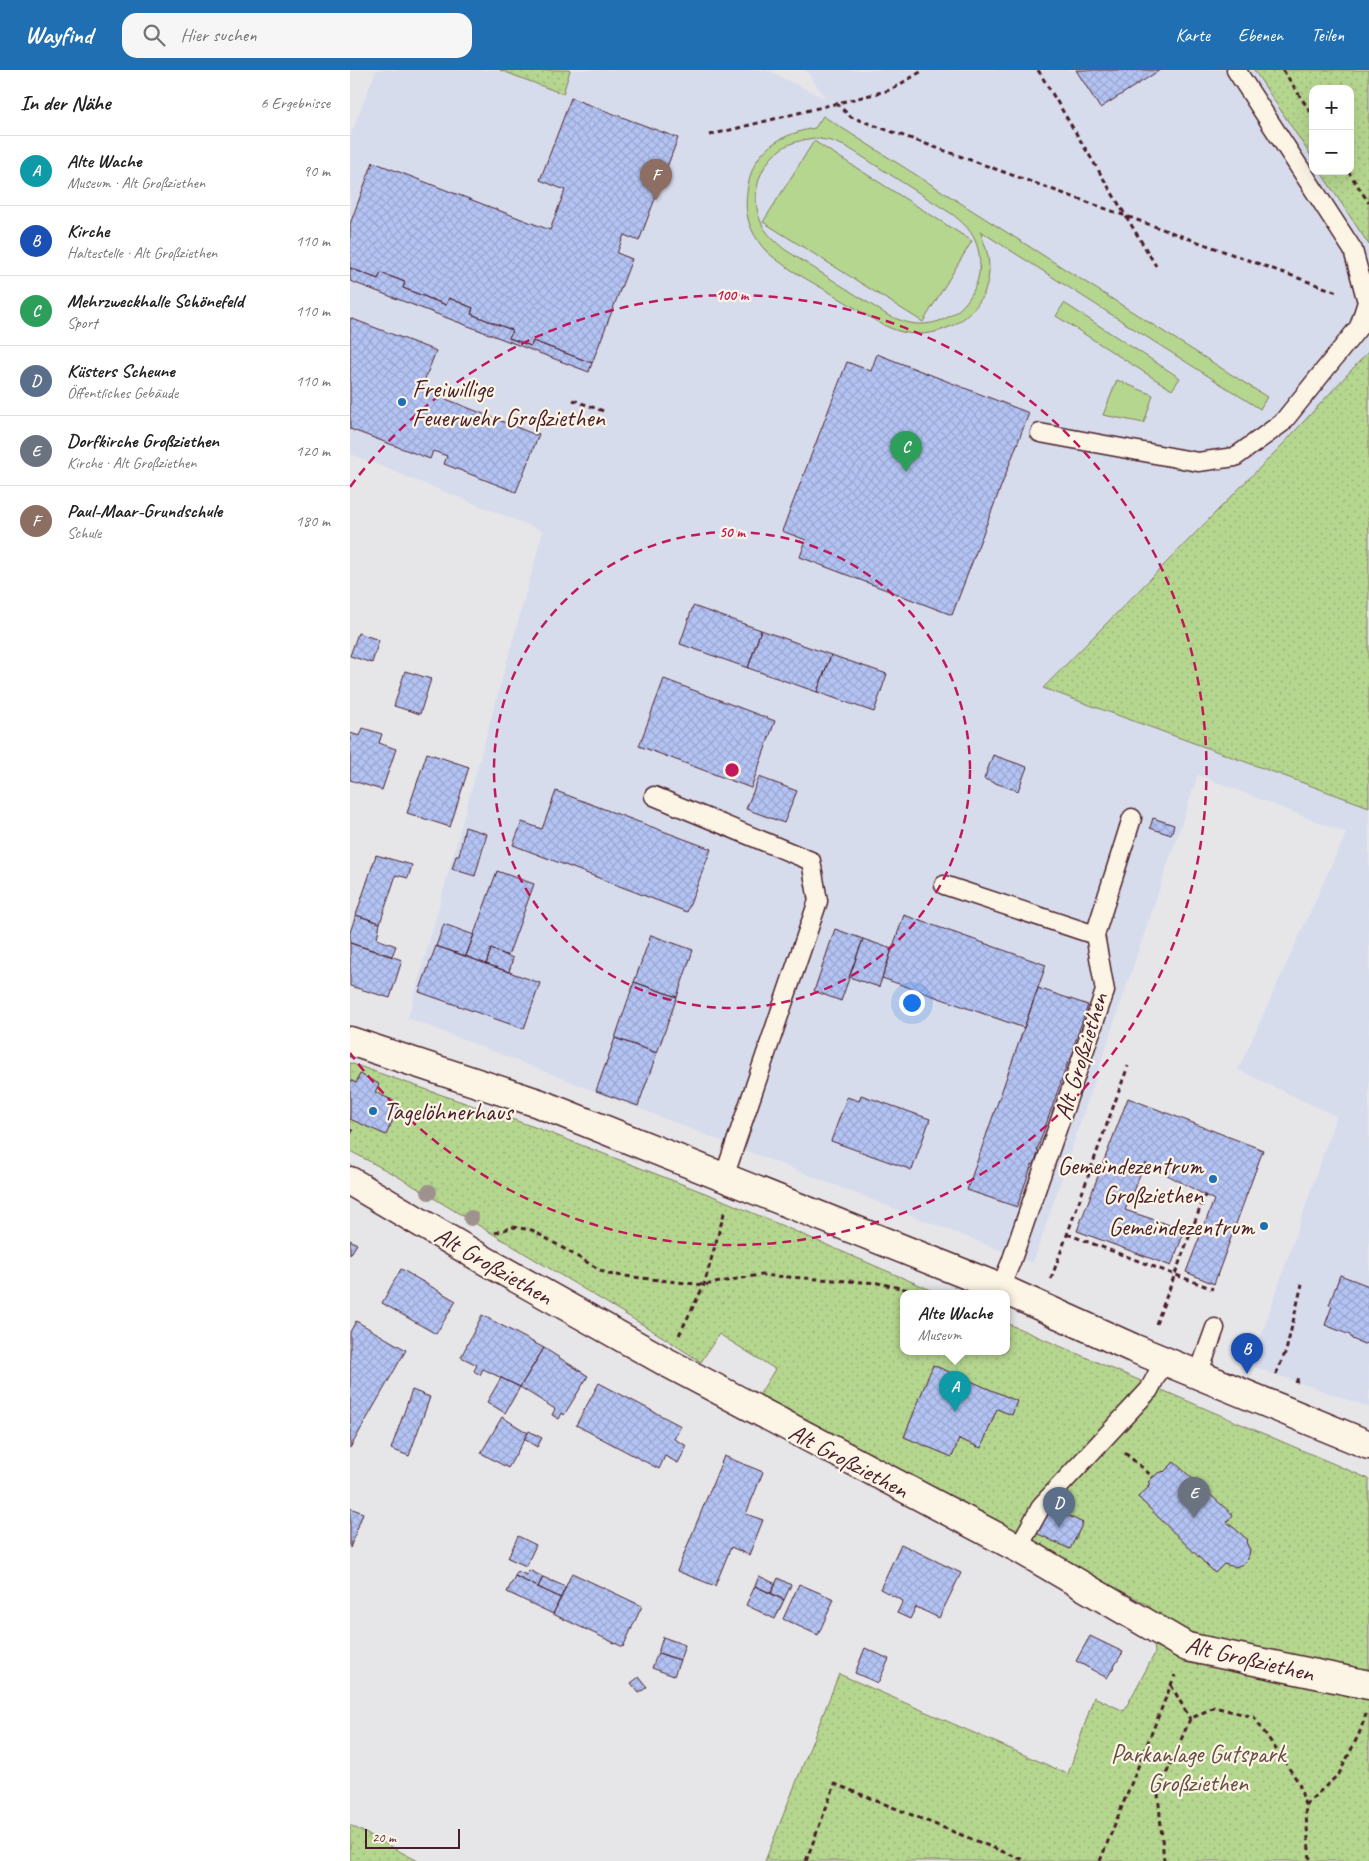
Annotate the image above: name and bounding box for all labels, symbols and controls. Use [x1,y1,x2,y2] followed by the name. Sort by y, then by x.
[122,13,472,58] search box
[25,20,92,50] text: Wayfind
[140,21,168,49] icon: search
[180,23,257,47] text: Hier suchen
[1175,24,1210,46] text: Karte
[1238,24,1283,46] text: Ebenen
[1311,24,1344,46] text: Teilen
[1309,85,1354,175] map controls
[1309,85,1354,130] button: +
[20,90,110,116] text: In der Nähe
[261,93,330,113] text: 6 Ergebnisse
[1309,130,1354,175] button: −
[67,149,141,173] text: Alte Wache
[640,159,672,200] pin: F
[32,161,40,181] text: A
[303,161,330,181] text: 90 m
[67,173,205,193] text: Museum · Alt Großziethen
[67,219,109,243] text: Kirche
[32,231,40,251] text: B
[296,231,330,251] text: 110 m
[67,243,217,263] text: Haltestelle · Alt Großziethen
[716,286,750,305] text: 100 m
[67,289,243,313] text: Mehrzweckhalle Schönefeld
[32,301,40,321] text: C
[296,301,330,321] text: 110 m
[67,313,98,333] text: Sport
[67,359,175,383] text: Küsters Scheune
[31,371,41,391] text: D
[296,371,330,391] text: 110 m
[412,373,606,434] place label: Freiwillige Feuerwehr Großziethen
[67,383,178,403] text: Öffentliches Gebäude
[396,396,408,408] marker: Freiwillige Feuerwehr Großziethen
[67,429,219,453] text: Dorfkirche Großziethen
[890,431,922,472] pin: C
[32,441,40,461] text: E
[296,441,330,461] text: 120 m
[67,453,197,473] text: Kirche · Alt Großziethen
[67,499,222,523] text: Paul-Maar-Grundschule
[32,511,40,531] text: F
[296,511,330,531] text: 180 m
[67,523,101,543] text: Schule
[719,523,746,542] text: 50 m
[723,761,741,779] centre of rings
[1047,988,1116,1124] street label: Alt Großziethen
[899,990,925,1016] your location
[383,1096,515,1128] place label: Tagelöhnerhaus
[367,1105,379,1117] marker: Tagelöhnerhaus
[1058,1150,1205,1211] place label: Gemeindezentrum Großziethen
[1207,1173,1219,1185] marker: Gemeindezentrum Großziethen
[1109,1211,1256,1243] place label: Gemeindezentrum
[429,1219,559,1313] street label: Alt Großziethen
[1258,1220,1270,1232] marker: Gemeindezentrum
[900,1290,1010,1355] popup
[918,1301,992,1325] text: Alte Wache
[918,1325,961,1345] text: Museum
[1231,1333,1263,1374] pin: B
[939,1371,971,1412] pin: A
[783,1416,915,1506] street label: Alt Großziethen
[1178,1477,1210,1518] pin: E
[1043,1487,1075,1528] pin: D
[1182,1629,1318,1689] street label: Alt Großziethen
[1111,1738,1287,1799] park label: Parkanlage Gutspark Großziethen
[365,1826,460,1849] scale bar
[372,1829,396,1846] text: 20 m

